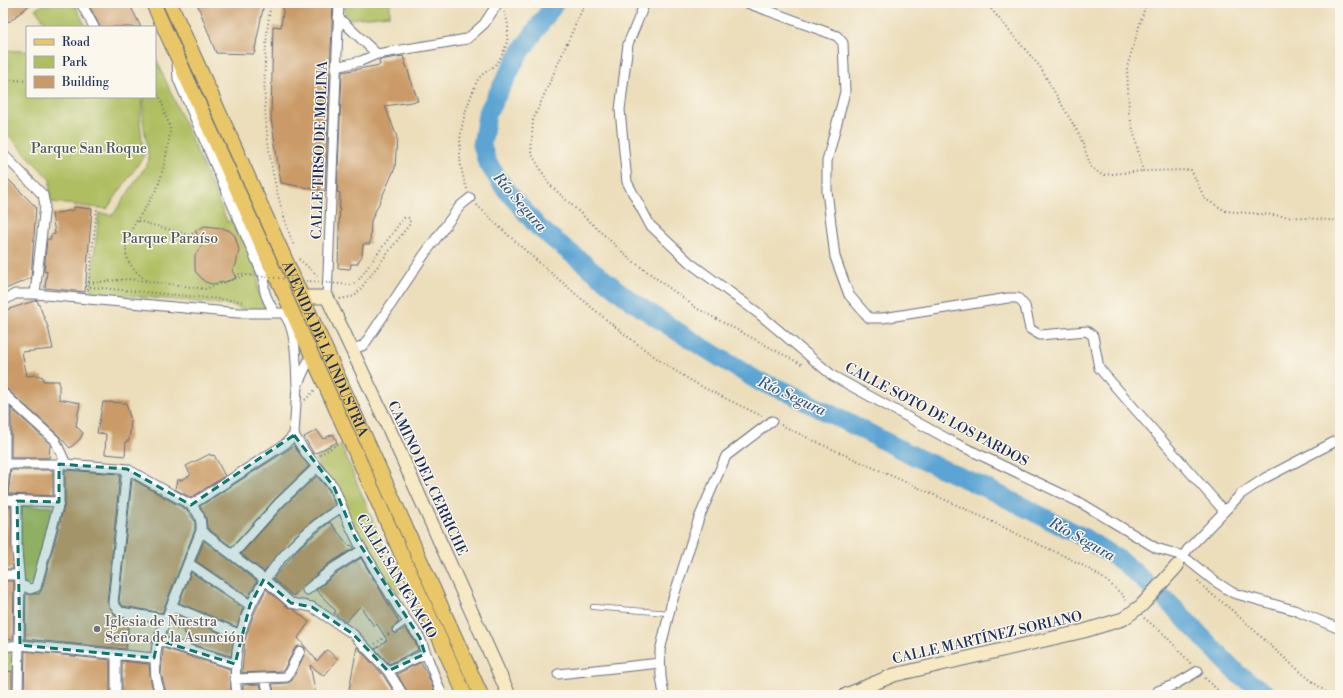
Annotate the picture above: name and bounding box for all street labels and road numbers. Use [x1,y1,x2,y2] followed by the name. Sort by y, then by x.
[308,60,332,240] street label: CALLE TIRSO DE MOLINA
[277,258,372,440] street label: AVENIDA DE LA INDUSTRIA
[842,359,1031,471] street label: CALLE SOTO DE LOS PARDOS
[383,398,471,559] street label: CAMINO DEL CERRICHE
[352,511,440,642] street label: CALLE SAN IGNACIO
[890,605,1084,669] street label: CALLE MARTÍNEZ SORIANO

